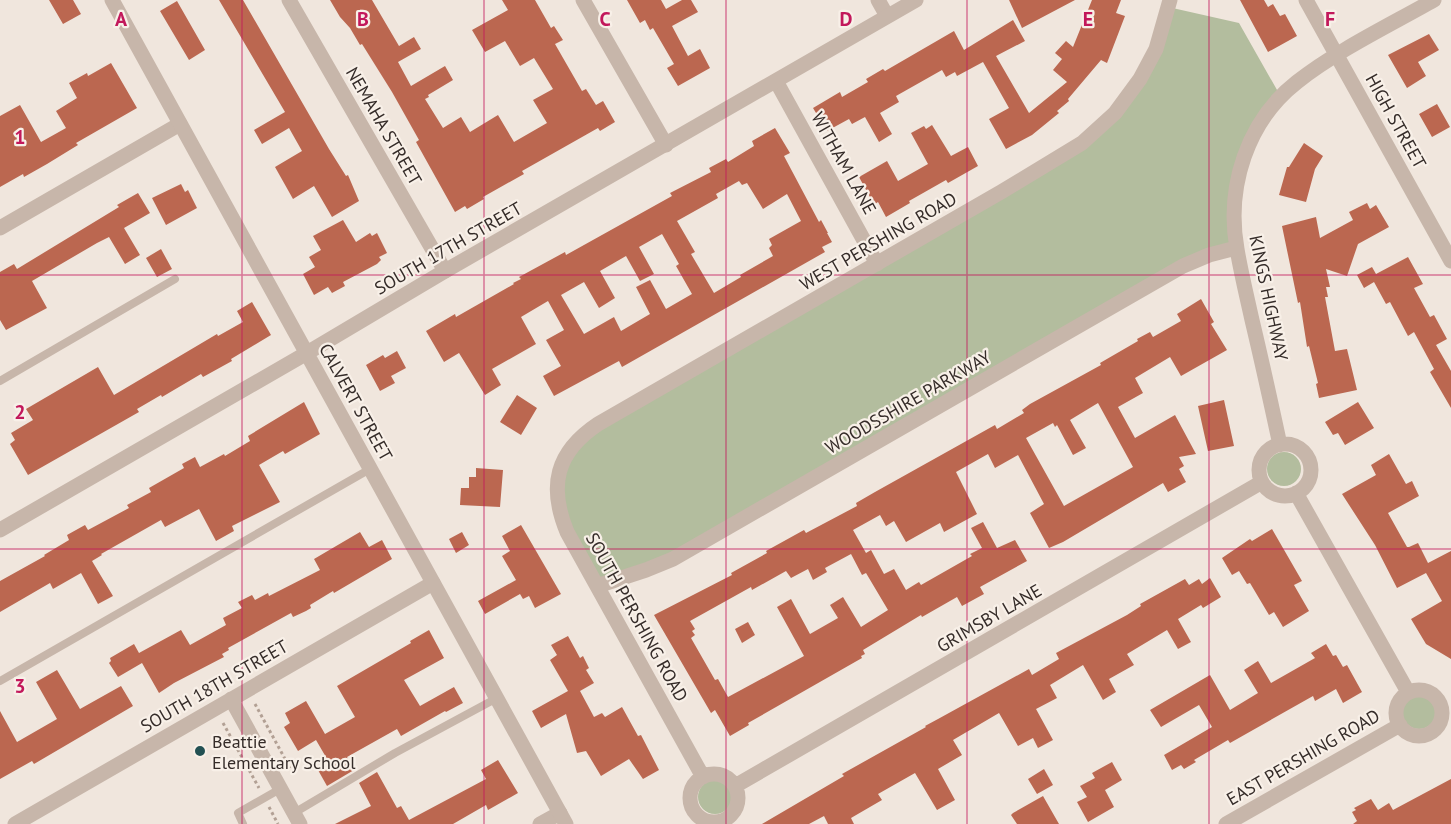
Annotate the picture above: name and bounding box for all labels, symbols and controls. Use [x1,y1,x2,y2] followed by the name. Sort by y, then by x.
[115,6,128,32] text: A
[357,6,369,32] text: B
[599,6,611,32] text: C
[840,6,853,32] text: D
[1083,6,1093,32] text: E
[1325,6,1335,32] text: F
[341,63,427,189] street label: NEMAHA STREET
[1361,70,1431,172] street label: HIGH STREET
[806,108,882,218] street label: WITHAM LANE
[14,124,26,150] text: 1
[795,187,961,295] street label: WEST PERSHING ROAD
[370,196,526,300] street label: SOUTH 17TH STREET
[1244,233,1294,363] street label: KINGS HIGHWAY
[314,339,398,465] street label: CALVERT STREET
[821,345,995,459] street label: WOODSSHIRE PARKWAY
[14,399,26,425] text: 2
[581,528,693,706] street label: SOUTH PERSHING ROAD
[932,579,1046,657] street label: GRIMSBY LANE
[136,634,292,738] street label: SOUTH 18TH STREET
[14,673,26,699] text: 3
[1222,704,1384,810] street label: EAST PERSHING ROAD
[212,730,356,774] place label: Beattie Elementary School
[193,744,207,758] marker: Beattie Elementary School

